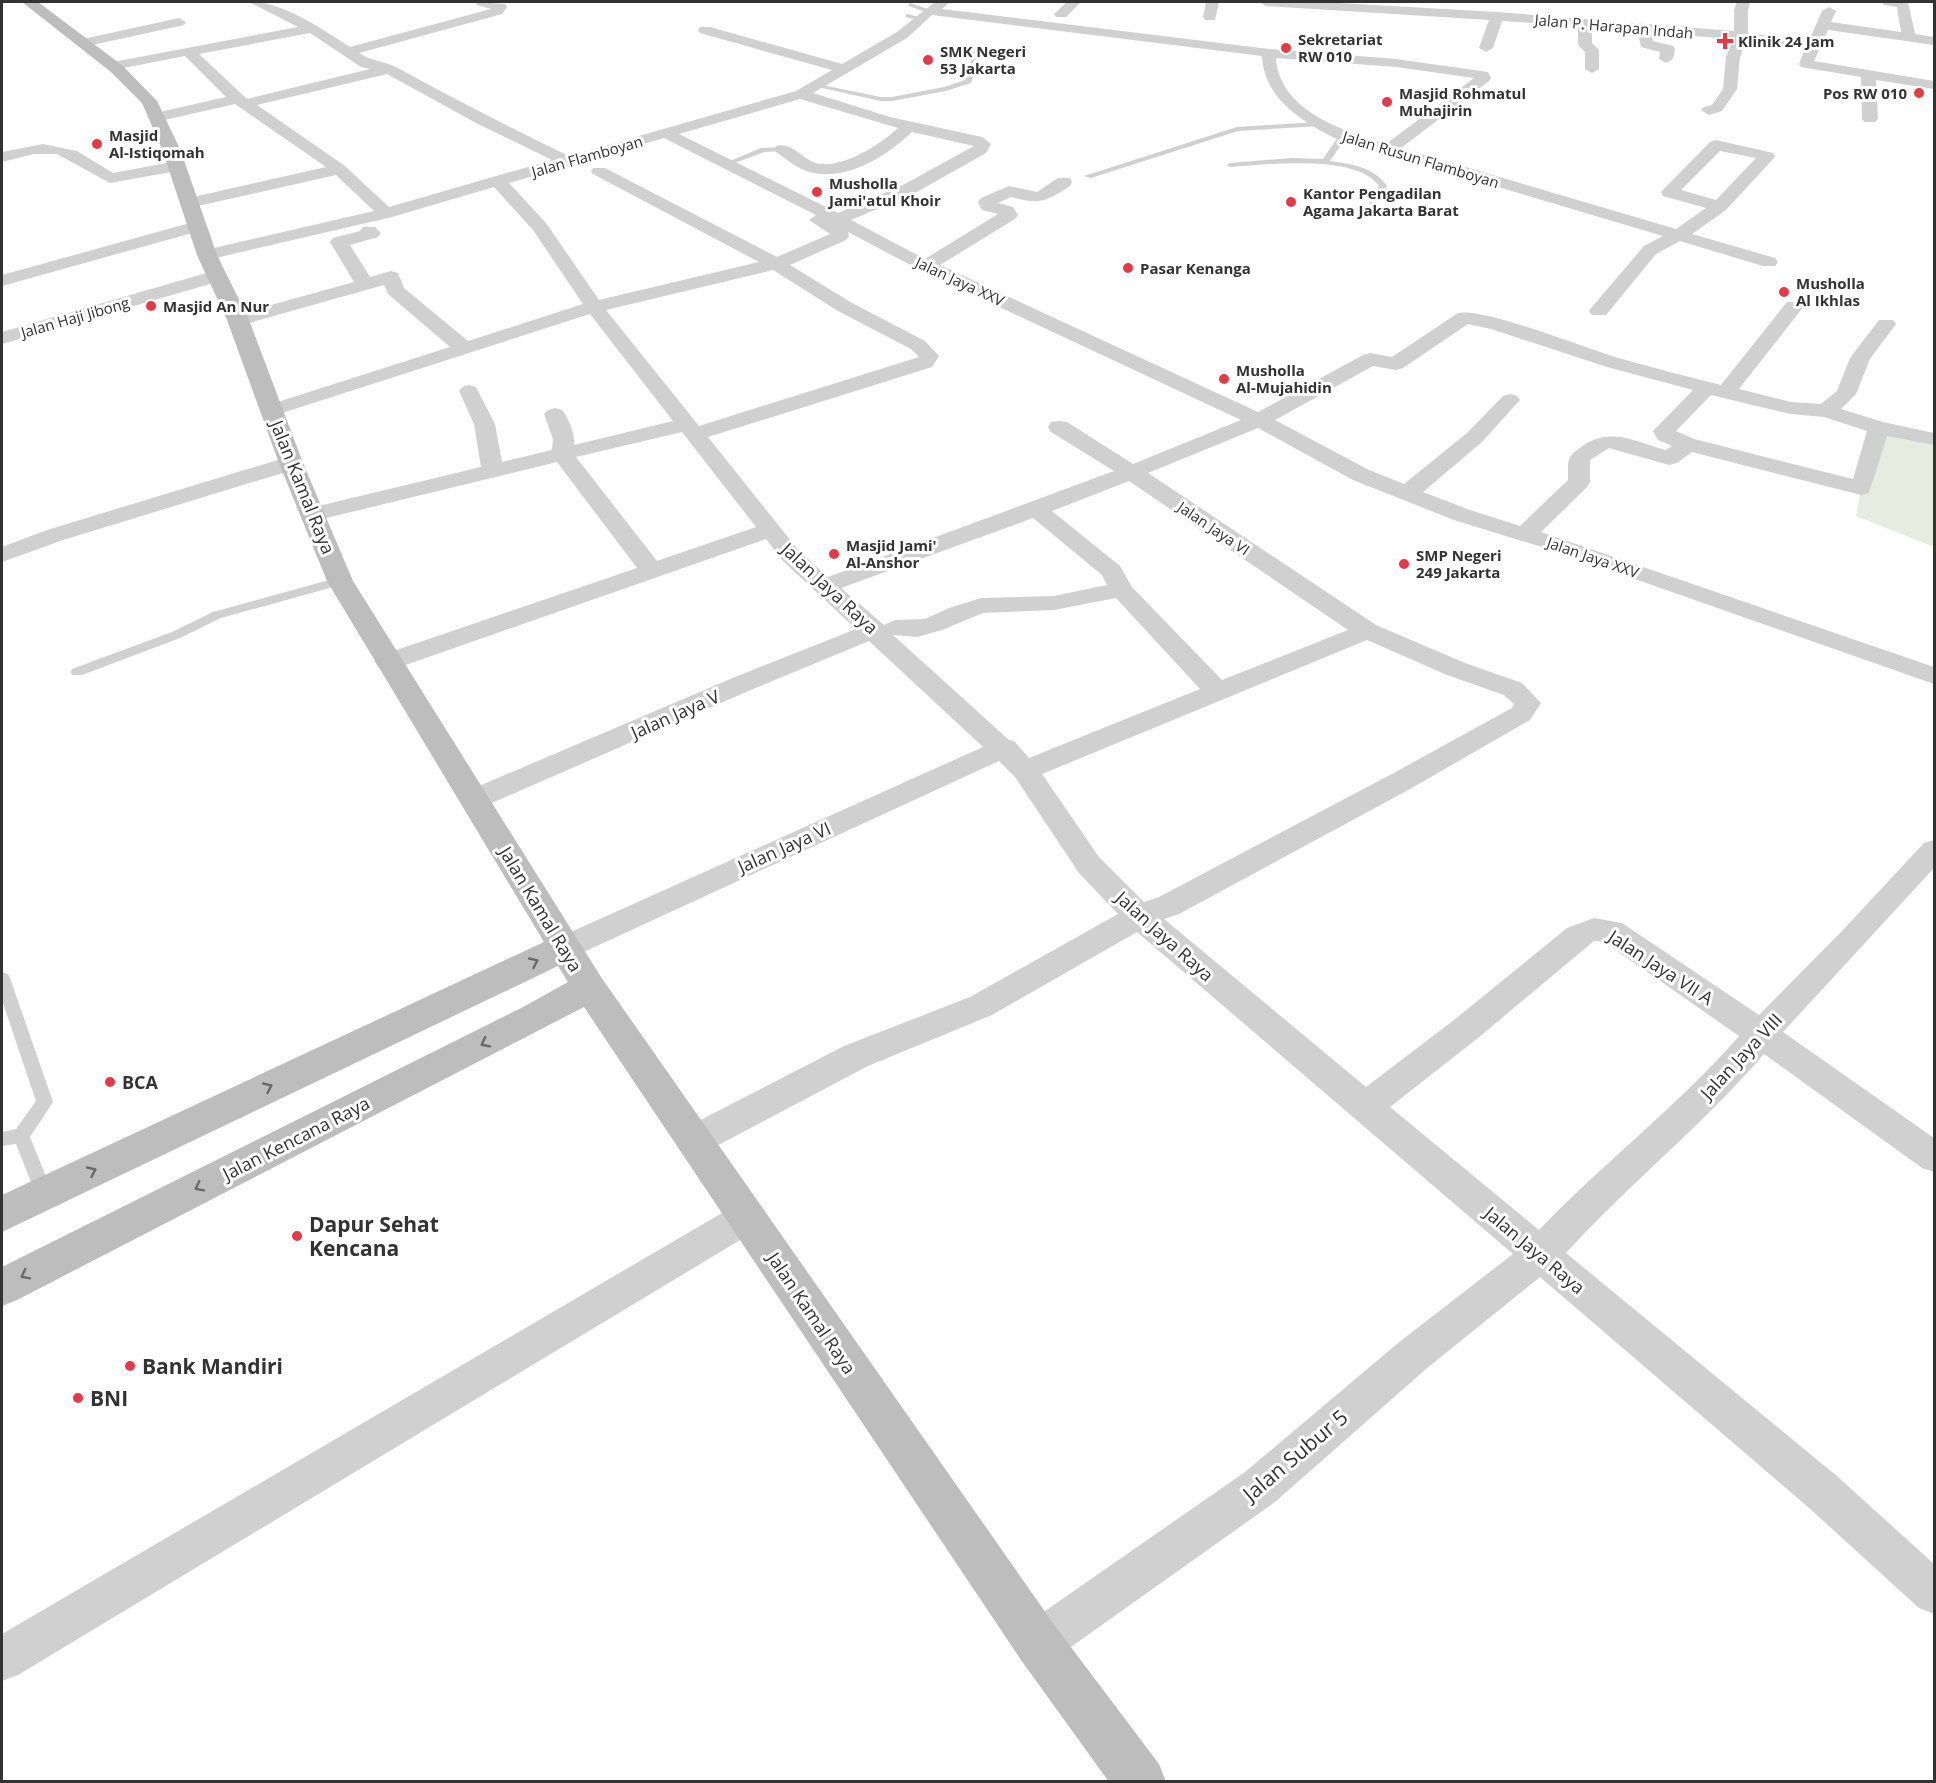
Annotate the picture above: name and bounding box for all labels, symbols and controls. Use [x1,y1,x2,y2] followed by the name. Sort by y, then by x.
[1532,9,1694,43] street label: Jalan P. Harapan Indah
[1298,29,1383,66] place label: Sekretariat RW 010
[1738,31,1835,51] place label: Klinik 24 Jam
[1716,32,1734,50] marker: Klinik 24 Jam
[940,41,1026,78] place label: SMK Negeri 53 Jakarta
[1279,41,1293,55] marker: Sekretariat RW 010
[921,53,935,67] marker: SMK Negeri 53 Jakarta
[1399,83,1526,120] place label: Masjid Rohmatul Muhajirin
[1823,83,1907,103] place label: Pos RW 010
[1912,86,1926,100] marker: Pos RW 010
[1380,95,1394,109] marker: Masjid Rohmatul Muhajirin
[109,125,205,162] place label: Masjid Al-Istiqomah
[1338,125,1502,192] street label: Jalan Rusun Flamboyan
[527,131,645,182] street label: Jalan Flamboyan
[90,137,104,151] marker: Masjid Al-Istiqomah
[827,173,941,210] place label: Musholla Jami'atul Khoir
[1303,183,1459,220] place label: Kantor Pengadilan Agama Jakarta Barat
[810,185,824,199] marker: Musholla Jami'atul Khoir
[1284,195,1298,209] marker: Kantor Pengadilan Agama Jakarta Barat
[910,251,1008,310] street label: Jalan Jaya XXV
[1140,258,1251,278] place label: Pasar Kenanga
[1121,261,1135,275] marker: Pasar Kenanga
[1796,273,1865,310] place label: Musholla Al Ikhlas
[1777,285,1791,299] marker: Musholla Al Ikhlas
[17,292,131,343] street label: Jalan Haji Jibong
[163,296,269,316] place label: Masjid An Nur
[144,299,158,313] marker: Masjid An Nur
[1236,360,1332,397] place label: Musholla Al-Mujahidin
[1217,372,1231,386] marker: Musholla Al-Mujahidin
[265,415,341,557] street label: Jalan Kamal Raya
[1172,495,1254,559] street label: Jalan Jaya VI
[1542,531,1642,582] street label: Jalan Jaya XXV
[846,535,937,572] place label: Masjid Jami' Al-Anshor
[775,536,883,639] street label: Jalan Jaya Raya
[1416,545,1502,582] place label: SMP Negeri 249 Jakarta
[827,547,841,561] marker: Masjid Jami' Al-Anshor
[1397,557,1411,571] marker: SMP Negeri 249 Jakarta
[625,684,723,745] street label: Jalan Jaya V
[732,816,834,879] street label: Jalan Jaya VI
[493,840,588,976] street label: Jalan Kamal Raya
[1109,884,1219,986] street label: Jalan Jaya Raya
[1602,923,1719,1010] street label: Jalan Jaya VII A
[527,957,538,969] one-way arrow
[1694,1008,1787,1106] street label: Jalan Jaya VIII
[481,1035,492,1047] one-way arrow
[122,1070,159,1094] place label: BCA
[103,1075,117,1089] marker: BCA
[262,1083,273,1095] one-way arrow
[217,1091,374,1186] street label: Jalan Kencana Raya
[86,1166,97,1178] one-way arrow
[194,1180,205,1191] one-way arrow
[1478,1200,1590,1299] street label: Jalan Jaya Raya
[309,1210,439,1262] place label: Dapur Sehat Kencana
[290,1229,304,1243] marker: Dapur Sehat Kencana
[761,1246,862,1379] street label: Jalan Kamal Raya
[20,1268,31,1279] one-way arrow
[142,1352,283,1380] place label: Bank Mandiri
[123,1359,137,1373] marker: Bank Mandiri
[90,1384,128,1412] place label: BNI
[71,1391,85,1405] marker: BNI
[1235,1403,1353,1508] street label: Jalan Subur 5

